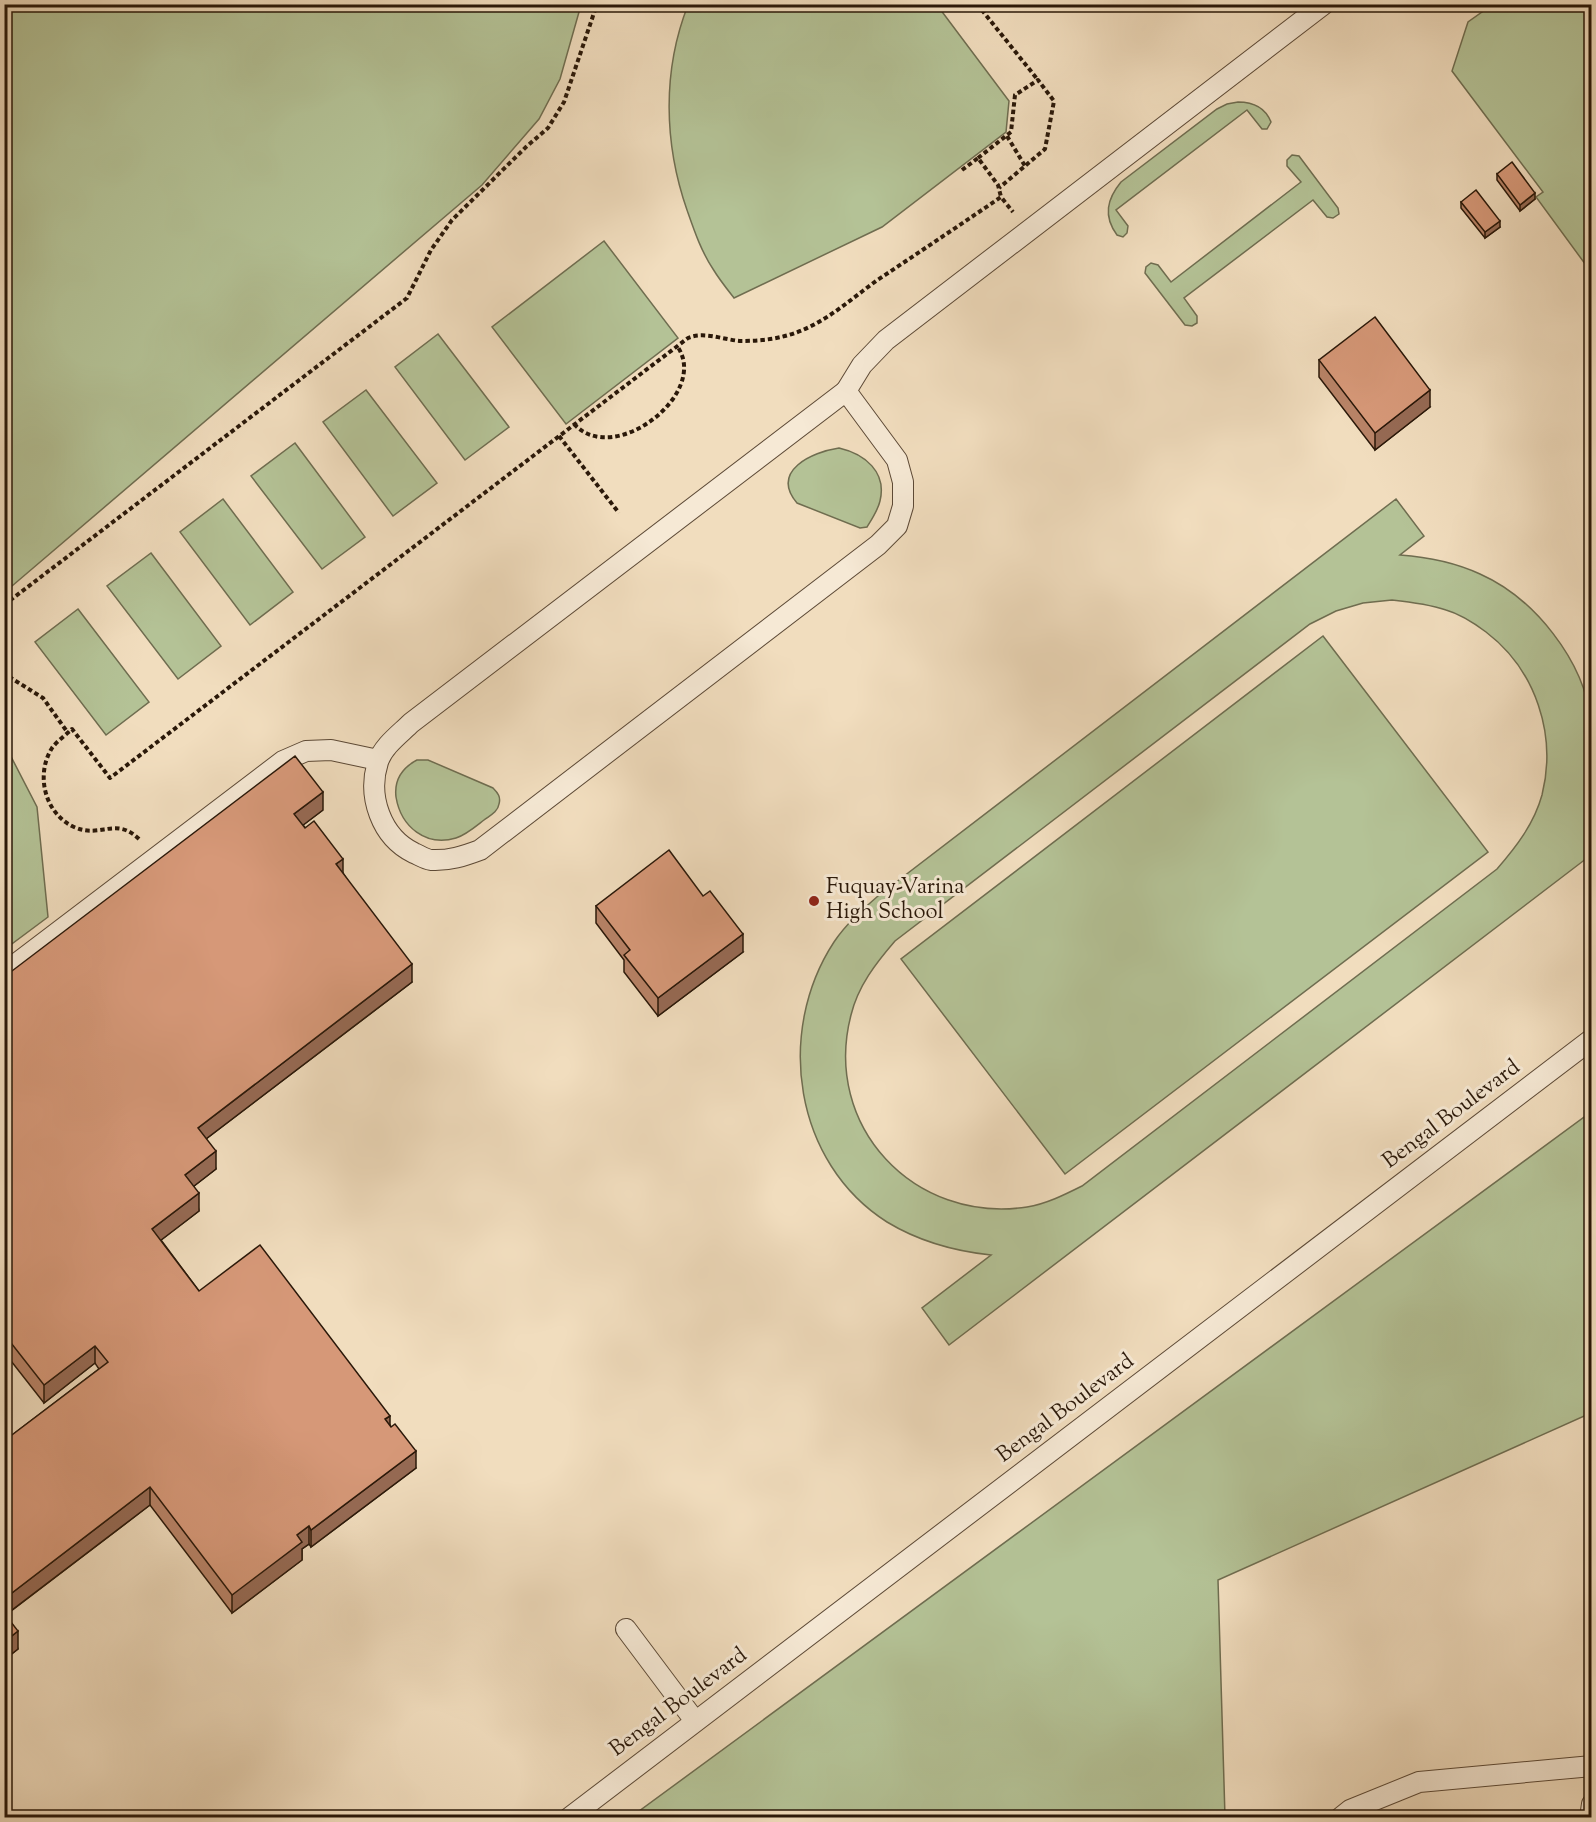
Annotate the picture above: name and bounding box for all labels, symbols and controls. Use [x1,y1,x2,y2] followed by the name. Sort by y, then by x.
[826,872,964,929] place label: Fuquay-Varina High School
[807,894,821,908] marker: Fuquay-Varina High School
[1376,1053,1528,1177] street label: Bengal Boulevard
[990,1347,1142,1471] street label: Bengal Boulevard
[603,1641,755,1765] street label: Bengal Boulevard

